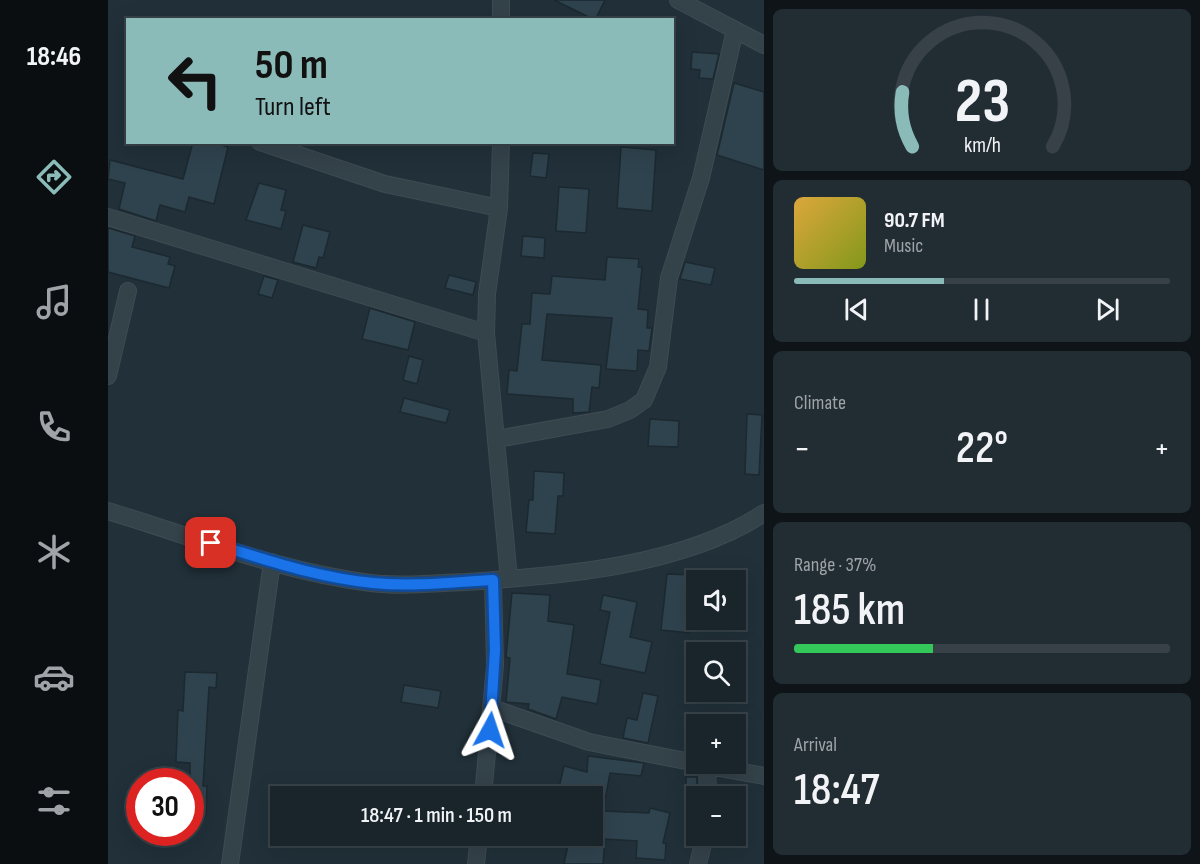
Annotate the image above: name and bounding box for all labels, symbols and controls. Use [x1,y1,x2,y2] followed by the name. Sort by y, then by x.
[255,40,328,91] text: 50 m
[27,41,81,73] text: 18:46
[156,42,234,120] icon: left
[954,65,1010,140] text: 23
[255,91,331,123] text: Turn left
[963,133,1001,158] text: km/h
[33,156,75,198] icon: directions
[884,207,945,234] text: 90.7 FM
[884,234,923,258] text: Music
[33,281,75,323] icon: music
[840,293,873,326] icon: previous
[965,293,998,326] icon: pause
[1091,293,1124,326] icon: next
[794,391,846,415] text: Climate
[33,406,75,448] icon: phone
[956,421,1008,476] text: 22°
[794,429,810,469] text: −
[1154,429,1170,469] text: +
[185,517,236,568] pin
[194,526,227,559] icon: arrive
[33,531,75,573] icon: climate
[794,553,876,577] text: Range · 37%
[686,570,746,846] map controls
[686,570,746,630] button: sound
[794,583,905,638] text: 185 km
[686,642,746,702] button: search
[33,656,75,698] icon: car
[458,698,522,762] position arrow
[686,714,746,774] button: +
[794,733,837,757] text: Arrival
[794,763,879,818] text: 18:47
[126,768,204,846] speed limit sign: 30
[33,780,75,822] icon: filters
[686,786,746,846] button: −
[361,802,512,829] text: 18:47 · 1 min · 150 m

